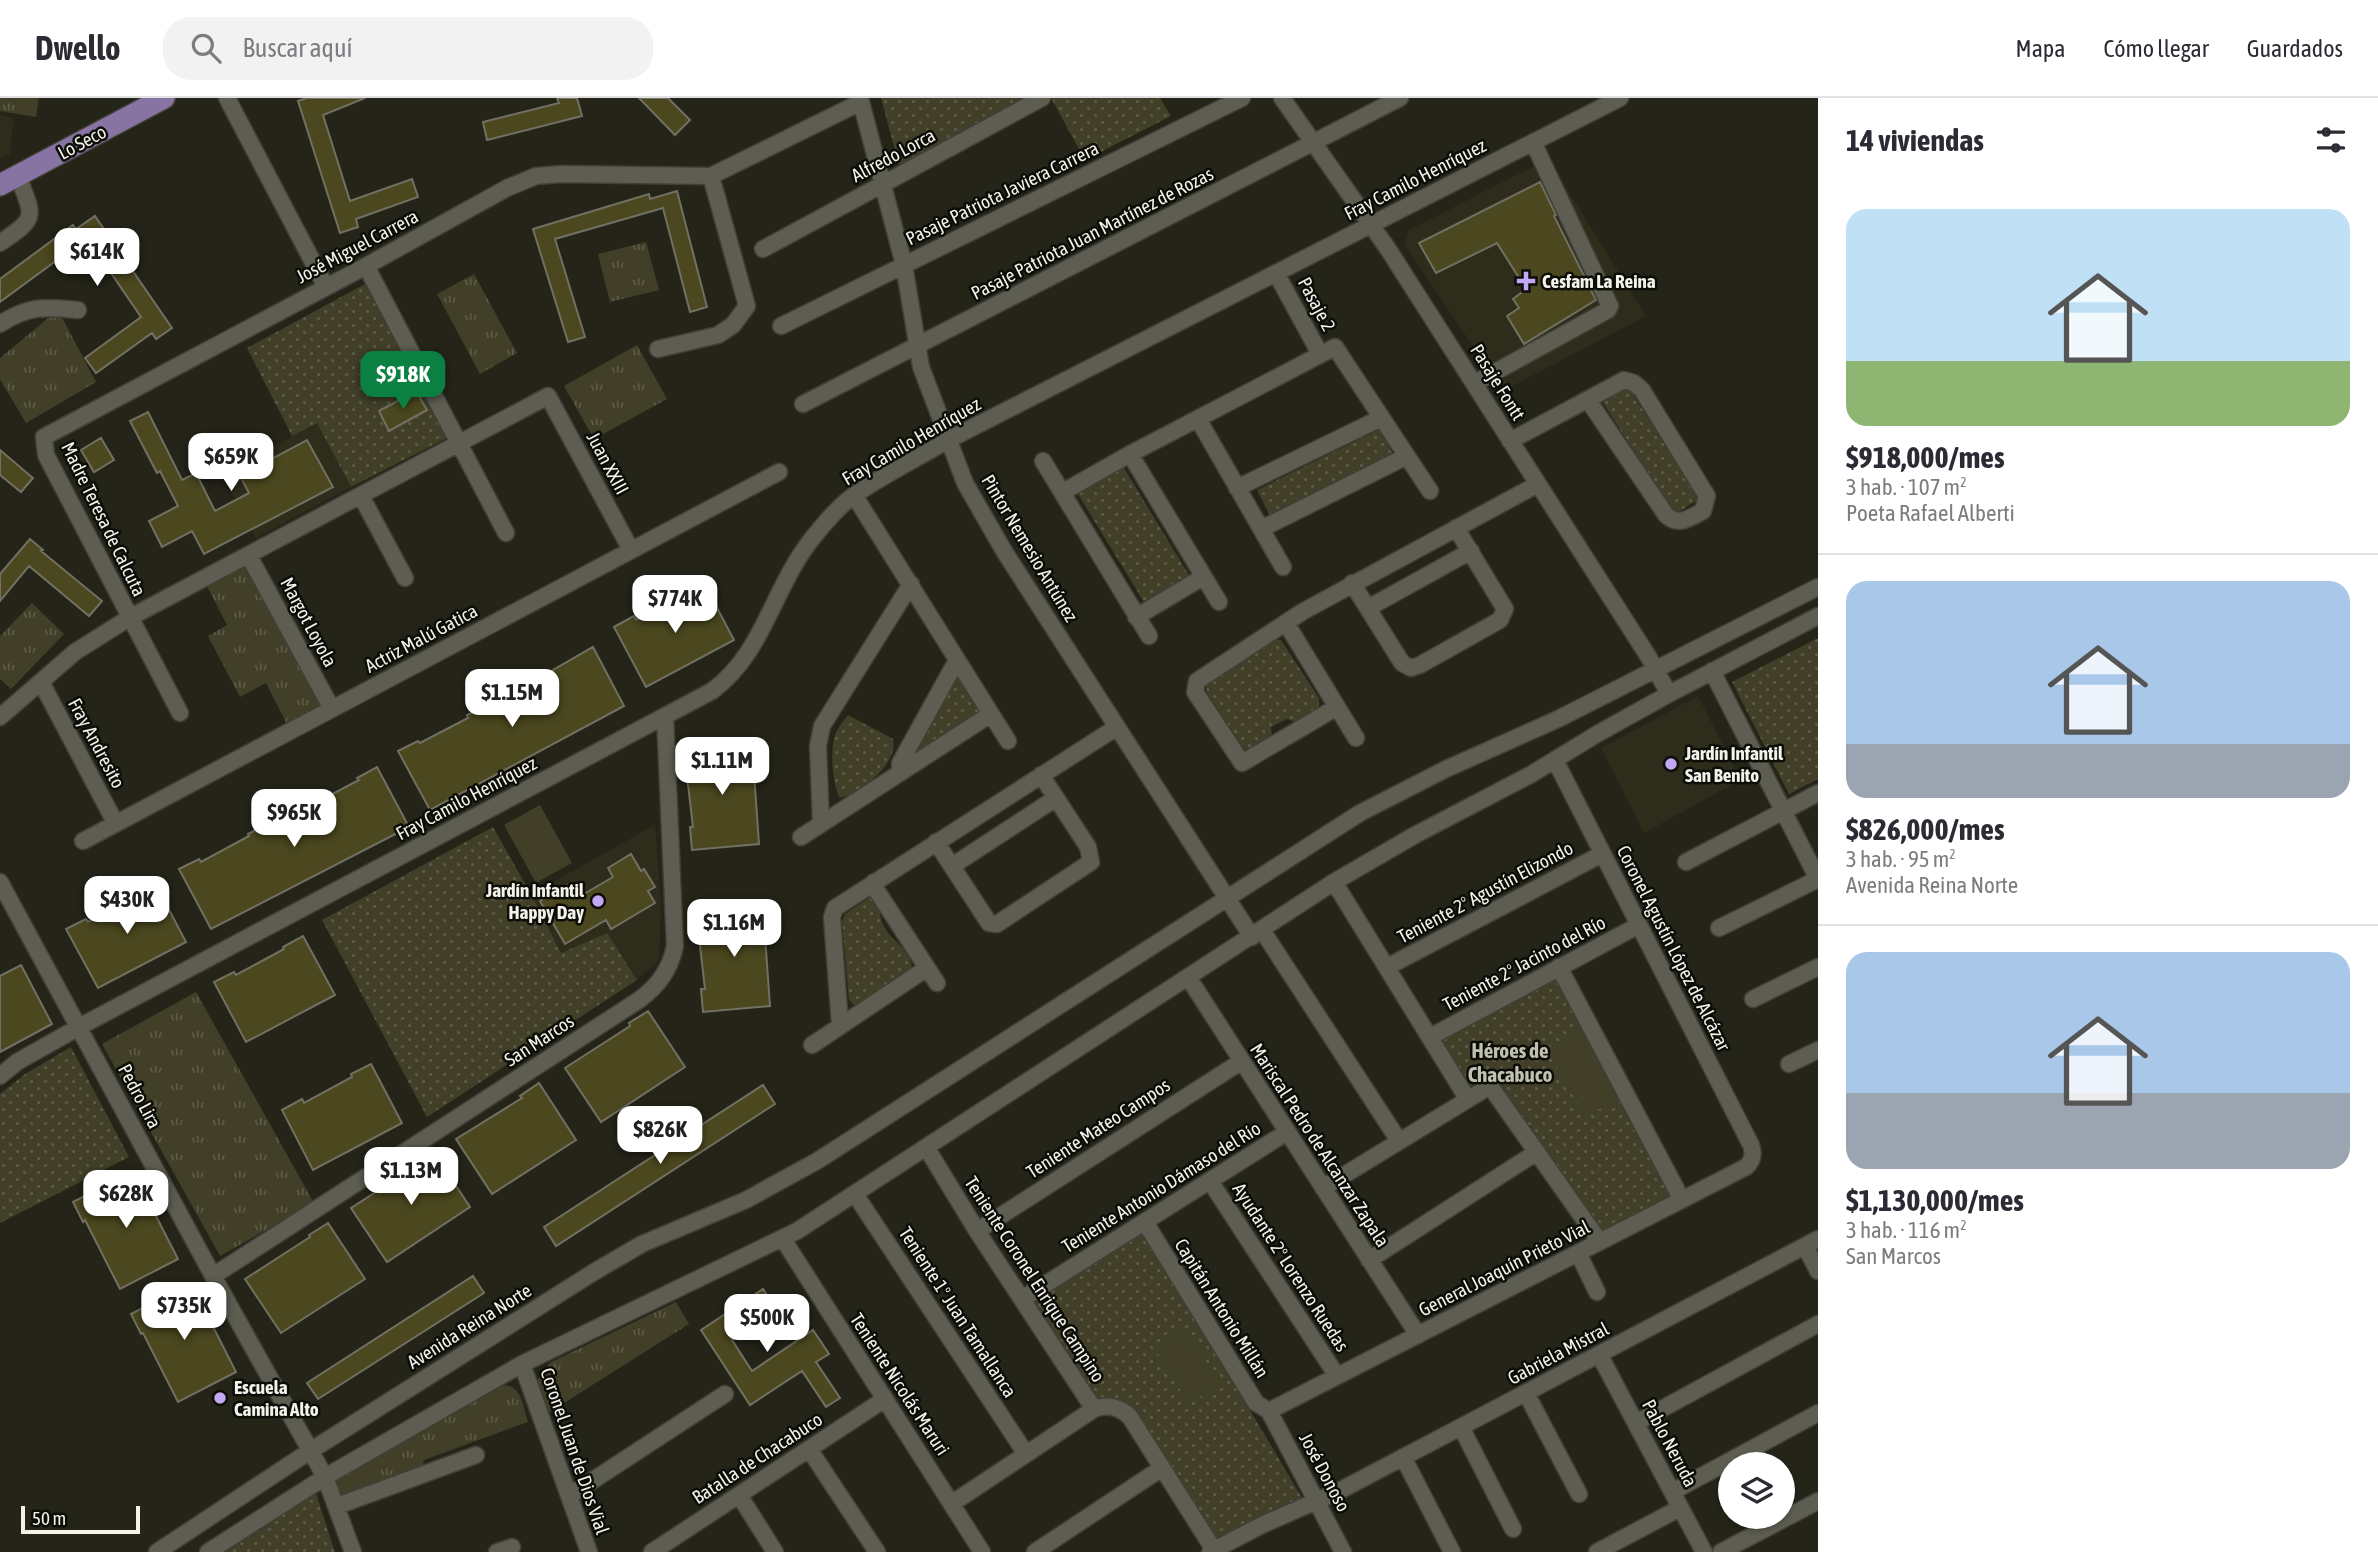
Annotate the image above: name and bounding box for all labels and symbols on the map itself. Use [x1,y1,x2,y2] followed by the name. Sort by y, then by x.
[54,120,110,164] street label: Lo Seco
[847,124,939,186] street label: Alfredo Lorca
[1340,134,1490,224] street label: Fray Camilo Henríquez
[902,137,1102,249] street label: Pasaje Patriota Javiera Carrera
[967,162,1217,304] street label: Pasaje Patriota Juan Martínez de Rozas
[292,205,422,287] street label: José Miguel Carrera
[48,228,146,288] pin: $614K
[1542,270,1656,292] place label: Cesfam La Reina
[1516,271,1536,291] marker: Cesfam La Reina
[1294,273,1340,335] street label: Pasaje 2
[1466,340,1530,424] street label: Pasaje Fontt
[354,352,452,411] pin: $918K
[838,392,984,490] street label: Fray Camilo Henríquez
[582,428,634,498] street label: Juan XXIII
[182,434,280,493] pin: $659K
[57,438,151,600] street label: Madre Teresa de Calcuta
[977,471,1083,626] street label: Pintor Nemesio Antúnez
[276,574,342,670] street label: Margot Loyola
[626,575,724,635] pin: $774K
[361,599,481,677] street label: Actriz Malú Gatica
[455,670,569,729] pin: $1.15M
[64,694,130,792] street label: Fray Andresito
[665,738,779,797] pin: $1.11M
[1684,742,1784,786] place label: Jardín Infantil San Benito
[392,752,540,844] street label: Fray Camilo Henríquez
[1663,756,1679,772] marker: Jardín Infantil San Benito
[245,790,343,849] pin: $965K
[1393,836,1577,948] street label: Teniente 2º Agustín Elizondo
[1613,842,1736,1055] street label: Coronel Agustín López de Alcázar
[78,876,176,936] pin: $430K
[485,879,585,923] place label: Jardín Infantil Happy Day
[590,893,606,909] marker: Jardín Infantil Happy Day
[677,900,791,959] pin: $1.16M
[1439,911,1609,1015] street label: Teniente 2º Jacinto del Río
[500,1009,578,1071] street label: San Marcos
[1468,1038,1552,1086] district label: Héroes de Chacabuco
[1246,1039,1394,1251] street label: Mariscal Pedro de Alcanzar Zapala
[114,1060,166,1132] street label: Pedro Lira
[1022,1073,1174,1183] street label: Teniente Mateo Campos
[611,1107,709,1166] pin: $826K
[1058,1117,1264,1257] street label: Teniente Antonio Dámaso del Río
[354,1148,468,1207] pin: $1.13M
[77,1170,175,1230] pin: $628K
[960,1172,1110,1386] street label: Teniente Coronel Enrique Campino
[1228,1179,1354,1356] street label: Ayudante 2º Lorenzo Ruedas
[1415,1215,1593,1321] street label: General Joaquín Prieto Vial
[895,1223,1021,1401] street label: Teniente 1º Juan Tamallanca
[1170,1234,1274,1382] street label: Capitán Antonio Millán
[403,1279,535,1373] street label: Avenida Reina Norte
[135,1282,233,1342] pin: $735K
[718,1294,816,1354] pin: $500K
[846,1309,954,1459] street label: Teniente Nicolás Maruri
[1504,1317,1612,1389] street label: Gabriela Mistral
[536,1365,614,1537] street label: Coronel Juan de Dios Vial
[234,1376,319,1420] place label: Escuela Camina Alto
[212,1390,228,1406] marker: Escuela Camina Alto
[1638,1396,1702,1490] street label: Pablo Neruda
[688,1408,826,1508] street label: Batalla de Chacabuco
[1295,1429,1355,1515] street label: José Donoso
[21,1503,140,1535] scale bar

